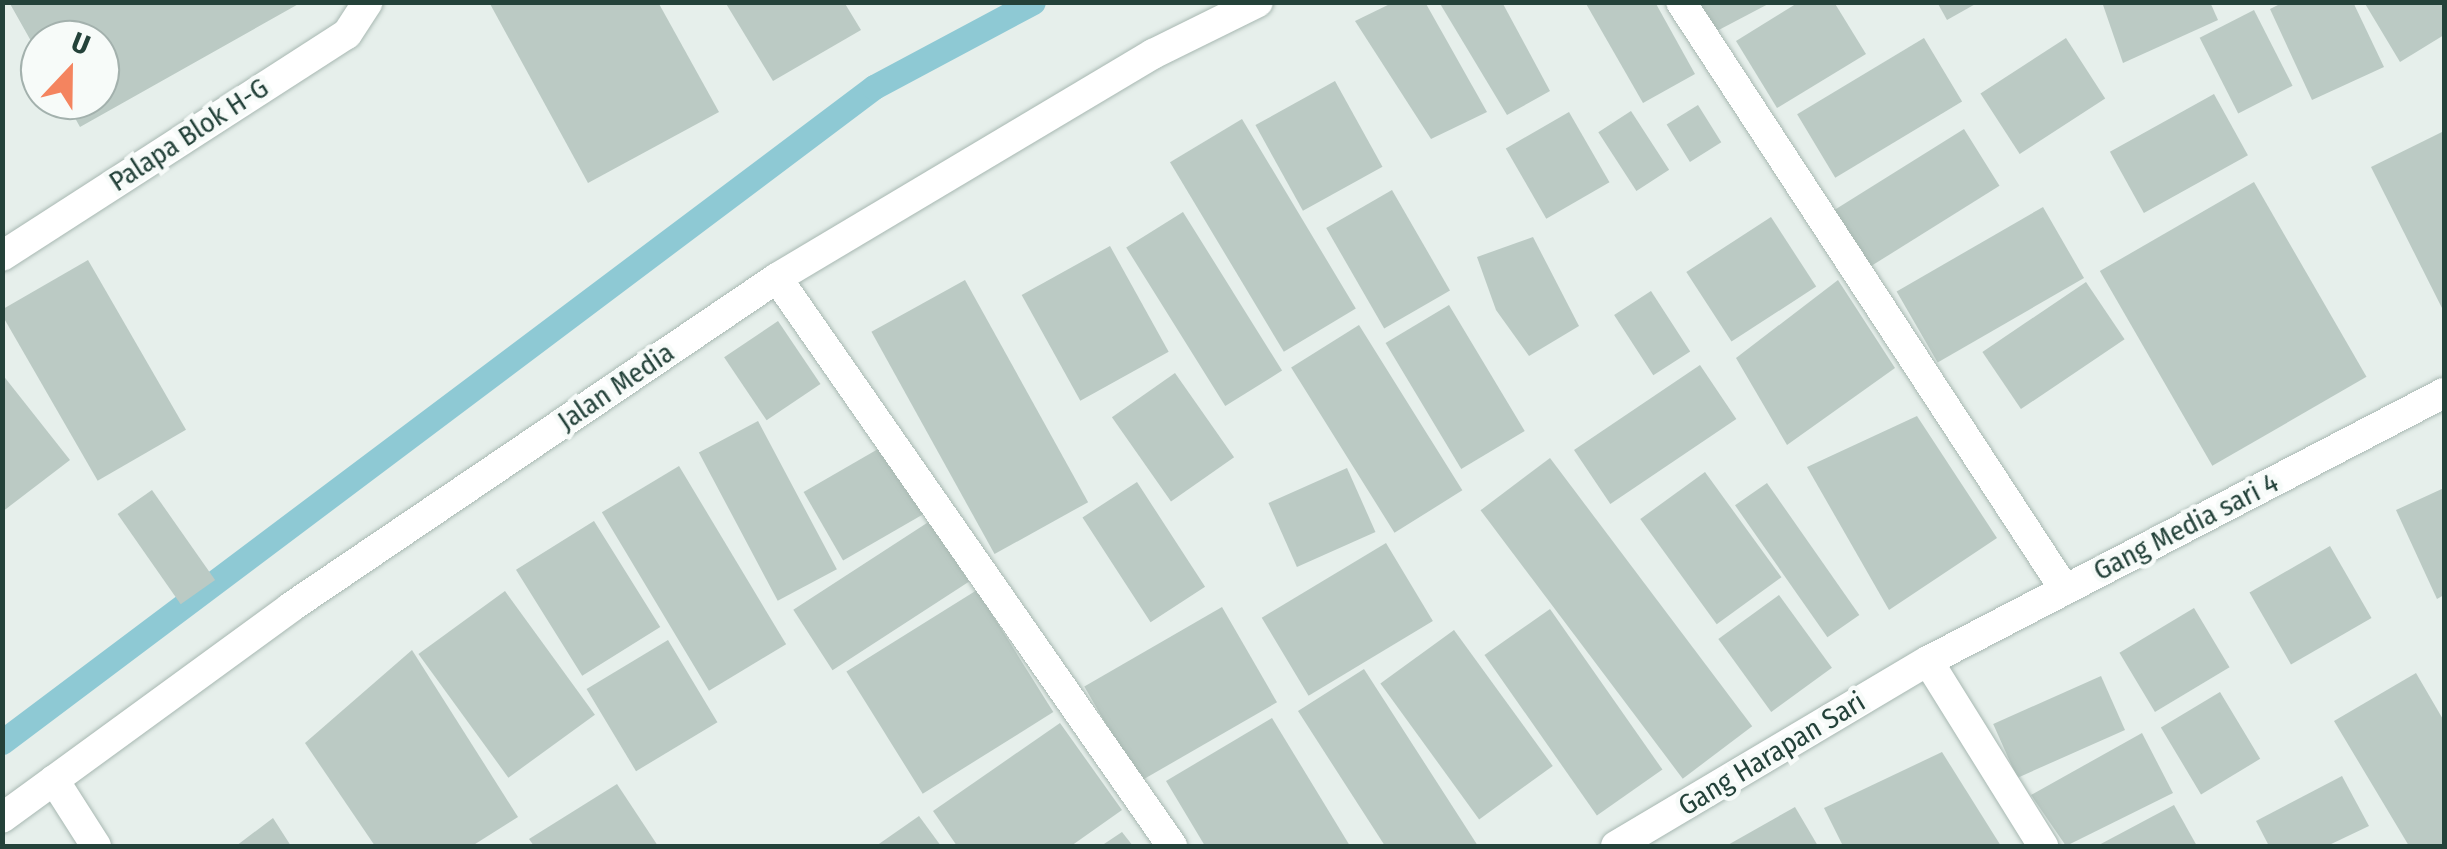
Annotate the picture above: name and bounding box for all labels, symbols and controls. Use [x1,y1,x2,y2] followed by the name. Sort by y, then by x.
[20,20,120,120] north arrow
[67,25,94,62] text: U
[103,71,275,199] street label: Palapa Blok H-G
[552,336,680,438] street label: Jalan Media
[2088,466,2284,588] street label: Gang Media sari 4
[1673,685,1871,823] street label: Gang Harapan Sari

